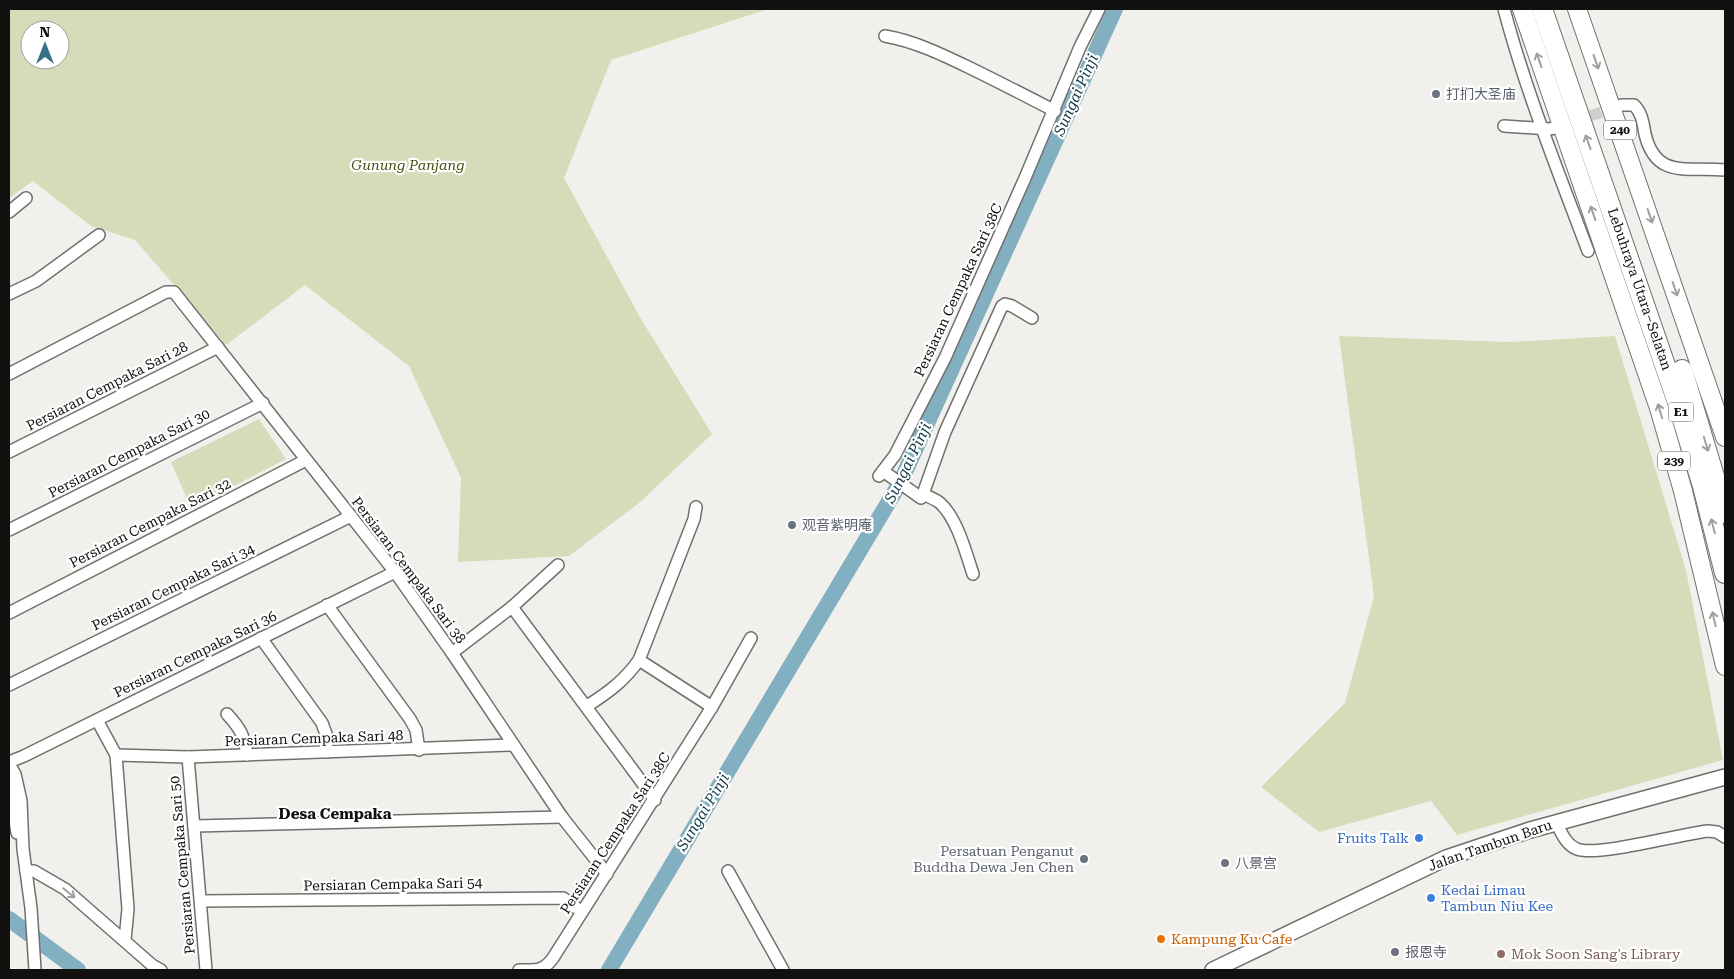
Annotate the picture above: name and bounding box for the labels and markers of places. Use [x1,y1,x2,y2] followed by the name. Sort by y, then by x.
[1446,86,1516,102] place label: 打扪大圣庙
[1430,88,1442,100] marker: 打扪大圣庙
[802,517,872,533] place label: 观音紫明庵
[786,519,798,531] marker: 观音紫明庵
[1337,830,1409,846] place label: Fruits Talk
[1413,832,1425,844] marker: Fruits Talk
[913,843,1074,875] place label: Persatuan Penganut Buddha Dewa Jen Chen
[1078,853,1090,865] marker: Persatuan Penganut Buddha Dewa Jen Chen
[1235,855,1277,871] place label: 八景宫
[1219,857,1231,869] marker: 八景宫
[1441,882,1554,914] place label: Kedai Limau Tambun Niu Kee
[1425,892,1437,904] marker: Kedai Limau Tambun Niu Kee
[1171,931,1293,947] place label: Kampung Ku Cafe
[1155,933,1167,945] marker: Kampung Ku Cafe
[1405,944,1447,960] place label: 报恩寺
[1389,946,1401,958] marker: 报恩寺
[1511,946,1681,962] place label: Mok Soon Sang's Library
[1495,948,1507,960] marker: Mok Soon Sang's Library

